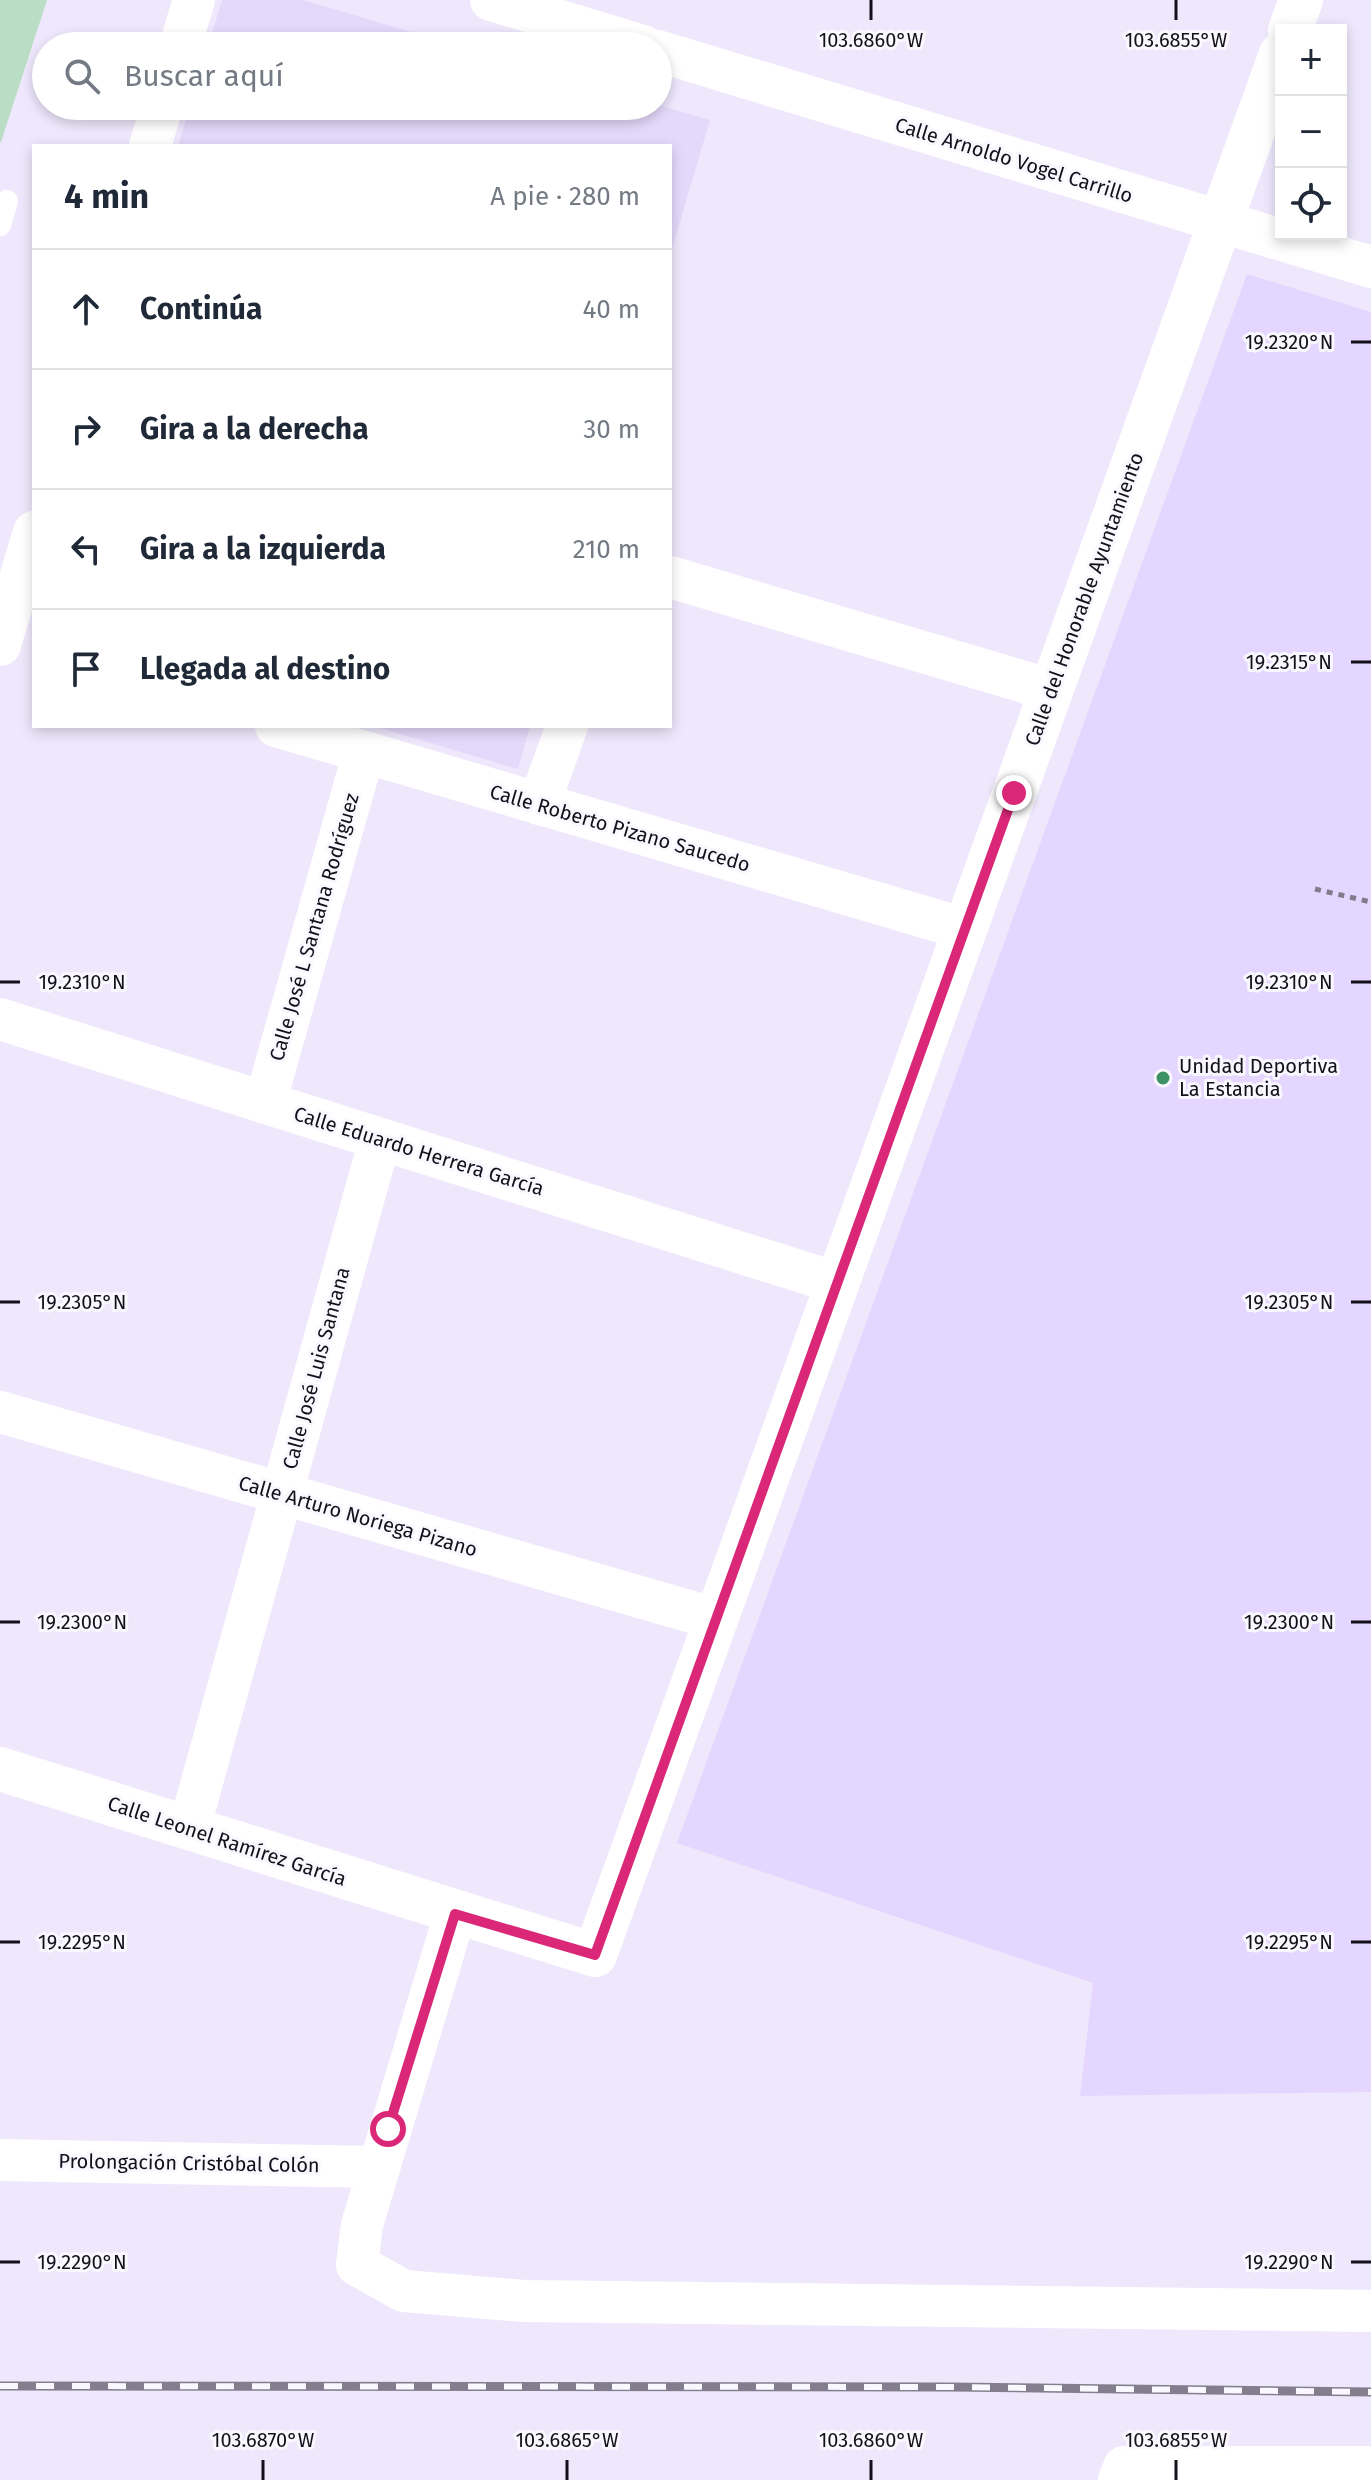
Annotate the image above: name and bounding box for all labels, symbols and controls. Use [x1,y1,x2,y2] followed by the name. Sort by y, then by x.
[1275,24,1347,240] map controls
[1275,24,1347,96] button: +
[819,28,924,52] text: 103.6860°W
[1125,28,1228,52] text: 103.6855°W
[32,32,672,120] search box
[60,54,104,98] icon: search
[124,58,284,94] text: Buscar aquí
[1275,96,1347,168] button: −
[892,112,1136,208] street label: Calle Arnoldo Vogel Carrillo
[1275,168,1347,240] button: locate
[64,176,149,217] text: 4 min
[490,181,640,212] text: A pie · 280 m
[64,287,108,331] icon: ahead
[140,291,262,327] text: Continúa
[582,294,640,325] text: 40 m
[1245,330,1333,354] text: 19.2320°N
[64,407,108,451] icon: right
[140,411,369,447] text: Gira a la derecha
[583,414,640,445] text: 30 m
[1020,449,1148,749] street label: Calle del Honorable Ayuntamiento
[64,527,108,571] icon: left
[140,531,386,567] text: Gira a la izquierda
[573,534,640,565] text: 210 m
[64,647,108,691] icon: arrive
[1246,650,1332,674] text: 19.2315°N
[140,651,390,687] text: Llegada al destino
[996,775,1032,811] route end
[487,779,753,877] street label: Calle Roberto Pizano Saucedo
[264,790,364,1064] street label: Calle José L Santana Rodríguez
[38,970,126,994] text: 19.2310°N
[1245,970,1333,994] text: 19.2310°N
[1179,1054,1338,1101] place label: Unidad Deportiva La Estancia
[1154,1069,1172,1087] marker: Unidad Deportiva La Estancia
[291,1101,547,1201] street label: Calle Eduardo Herrera García
[277,1264,355,1472] street label: Calle José Luis Santana
[38,1290,126,1314] text: 19.2305°N
[1245,1290,1333,1314] text: 19.2305°N
[236,1470,480,1562] street label: Calle Arturo Noriega Pizano
[37,1610,127,1634] text: 19.2300°N
[1244,1610,1334,1634] text: 19.2300°N
[105,1791,349,1891] street label: Calle Leonel Ramírez García
[38,1930,126,1954] text: 19.2295°N
[1245,1930,1333,1954] text: 19.2295°N
[370,2111,406,2147] route start
[58,2149,320,2177] street label: Prolongación Cristóbal Colón
[37,2250,127,2274] text: 19.2290°N
[1244,2250,1334,2274] text: 19.2290°N
[212,2428,315,2452] text: 103.6870°W
[515,2428,619,2452] text: 103.6865°W
[819,2428,924,2452] text: 103.6860°W
[1125,2428,1228,2452] text: 103.6855°W

